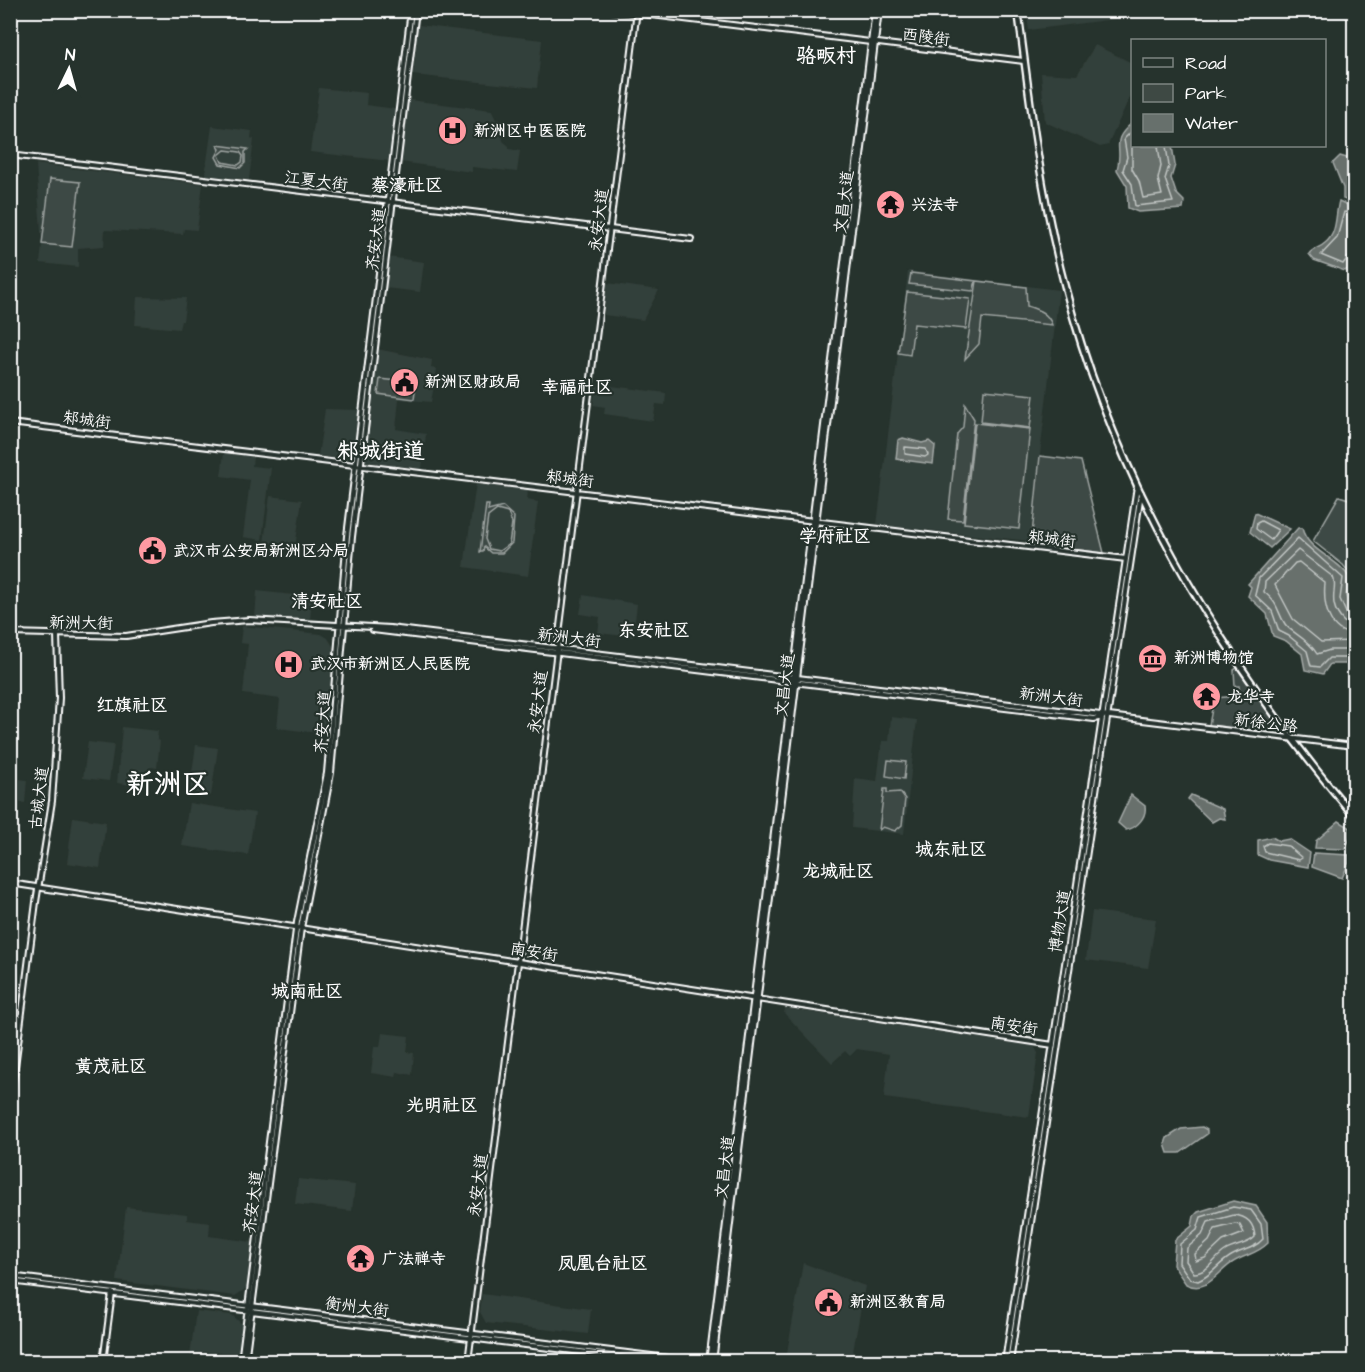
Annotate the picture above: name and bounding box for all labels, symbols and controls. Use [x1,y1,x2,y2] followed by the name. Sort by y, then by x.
[901,23,951,51] street label: 西陵街
[39,39,99,99] north arrow
[1131,39,1326,147] legend
[796,42,856,70] district label: 骆畈村
[64,44,76,66] text: N
[1185,51,1226,76] text: Road
[1185,81,1227,106] text: Park
[1185,111,1238,136] text: Water
[437,115,469,147] hospital icon: 新洲区中医医院
[474,120,586,142] place label: 新洲区中医医院
[283,166,349,196] street label: 江夏大街
[829,169,859,235] street label: 文昌大道
[371,173,443,198] district label: 蔡濠社区
[584,187,614,253] street label: 永安大道
[874,189,906,221] temple icon: 兴法寺
[911,194,959,216] place label: 兴法寺
[361,206,391,272] street label: 齐安大道
[388,366,420,398] public building icon: 新洲区财政局
[425,371,521,393] place label: 新洲区财政局
[541,375,613,400] district label: 幸福社区
[62,406,112,434] street label: 邾城街
[337,436,425,467] district label: 邾城街道
[545,465,595,493] street label: 邾城街
[799,524,871,549] district label: 学府社区
[1027,525,1077,553] street label: 邾城街
[136,535,168,567] public building icon: 武汉市公安局新洲区分局
[173,540,349,562] place label: 武汉市公安局新洲区分局
[291,589,363,614] district label: 清安社区
[49,611,113,635] street label: 新洲大街
[618,618,690,643] district label: 东安社区
[536,623,602,653] street label: 新洲大街
[1137,642,1169,674] museum icon: 新洲博物馆
[1174,647,1254,669] place label: 新洲博物馆
[273,648,305,680] hospital icon: 武汉市新洲区人民医院
[770,652,800,718] street label: 文昌大道
[310,653,470,675] place label: 武汉市新洲区人民医院
[523,669,553,735] street label: 永安大道
[1190,681,1222,713] temple icon: 龙华寺
[1018,682,1084,712] street label: 新洲大街
[1227,686,1275,708] place label: 龙华寺
[310,689,336,755] street label: 齐安大道
[96,693,168,718] district label: 红旗社区
[1233,708,1299,738] street label: 新徐公路
[24,765,54,831] street label: 古城大道
[126,765,210,804] district label: 新洲区
[915,837,987,862] district label: 城东社区
[802,859,874,884] district label: 龙城社区
[1044,888,1076,954] street label: 博物大道
[509,937,559,967] street label: 南安街
[271,979,343,1004] district label: 城南社区
[989,1011,1039,1041] street label: 南安街
[75,1054,147,1079] district label: 黄茂社区
[406,1093,478,1118] district label: 光明社区
[710,1134,740,1200] street label: 文昌大道
[463,1152,493,1218] street label: 永安大道
[238,1169,268,1235] street label: 齐安大道
[345,1243,377,1275] temple icon: 广法禅寺
[382,1248,446,1270] place label: 广法禅寺
[558,1251,648,1276] district label: 凤凰台社区
[813,1286,845,1318] public building icon: 新洲区教育局
[850,1291,946,1313] place label: 新洲区教育局
[324,1292,390,1322] street label: 衡州大街

